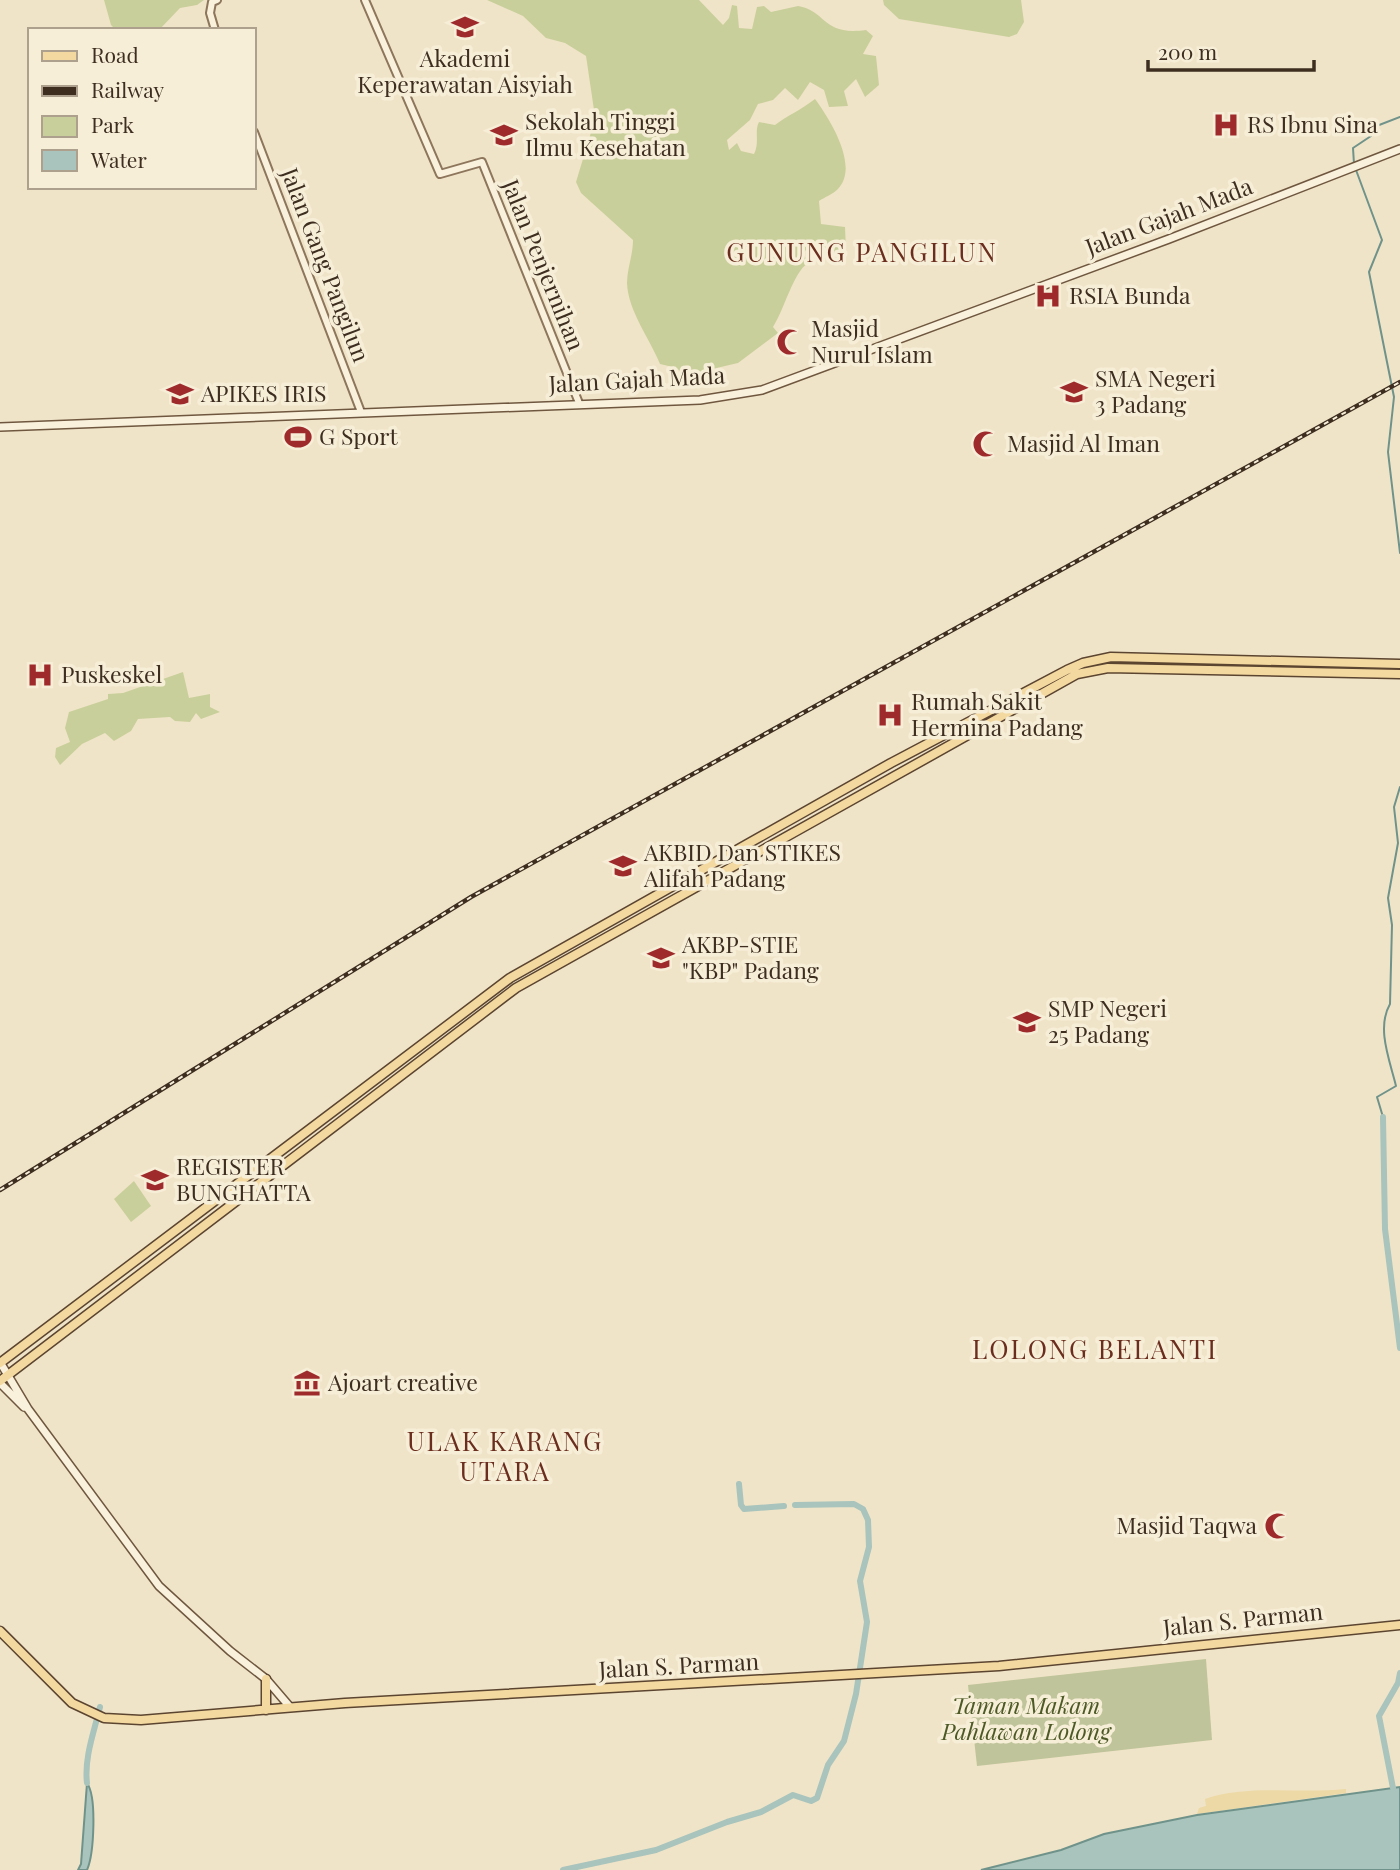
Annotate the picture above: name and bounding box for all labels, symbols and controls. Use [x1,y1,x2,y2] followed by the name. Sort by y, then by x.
[450,12,480,42] school or university icon: Akademi Keperawatan Aisyiah
[28,28,256,189] legend
[1148,28,1314,72] scale bar
[1158,37,1217,65] text: 200 m
[91,40,139,68] text: Road
[357,42,573,99] place label: Akademi Keperawatan Aisyiah
[91,75,165,103] text: Railway
[525,105,686,162] place label: Sekolah Tinggi Ilmu Kesehatan
[1247,108,1379,139] place label: RS Ibnu Sina
[91,110,135,138] text: Park
[1211,110,1241,140] hospital icon: RS Ibnu Sina
[489,120,519,150] school or university icon: Sekolah Tinggi Ilmu Kesehatan
[90,145,147,173] text: Water
[275,162,378,366] street label: Jalan Gang Pangilun
[1080,169,1257,262] street label: Jalan Gajah Mada
[496,173,593,355] street label: Jalan Penjernihan
[726,234,998,269] district label: GUNUNG PANGILUN
[1069,279,1191,310] place label: RSIA Bunda
[1033,281,1063,311] hospital icon: RSIA Bunda
[811,312,933,369] place label: Masjid Nurul Islam
[775,327,805,357] mosque icon: Masjid Nurul Islam
[547,358,726,399] street label: Jalan Gajah Mada
[1095,362,1216,419] place label: SMA Negeri 3 Padang
[200,377,326,408] place label: APIKES IRIS
[1059,377,1089,407] school or university icon: SMA Negeri 3 Padang
[165,379,195,409] school or university icon: APIKES IRIS
[319,420,399,451] place label: G Sport
[283,422,313,452] sports icon: G Sport
[1007,427,1160,458] place label: Masjid Al Iman
[971,429,1001,459] mosque icon: Masjid Al Iman
[61,658,163,689] place label: Puskeskel
[25,660,55,690] hospital icon: Puskeskel
[911,685,1083,742] place label: Rumah Sakit Hermina Padang
[875,700,905,730] hospital icon: Rumah Sakit Hermina Padang
[643,836,841,893] place label: AKBID Dan STIKES Alifah Padang
[608,851,638,881] school or university icon: AKBID Dan STIKES Alifah Padang
[681,928,819,985] place label: AKBP-STIE "KBP" Padang
[646,943,676,973] school or university icon: AKBP-STIE "KBP" Padang
[1048,992,1167,1049] place label: SMP Negeri 25 Padang
[1012,1007,1042,1037] school or university icon: SMP Negeri 25 Padang
[176,1150,311,1207] place label: REGISTER BUNGHATTA
[140,1165,170,1195] school or university icon: REGISTER BUNGHATTA
[972,1331,1218,1366] district label: LOLONG BELANTI
[327,1366,478,1397] place label: Ajoart creative
[292,1368,322,1398] museum icon: Ajoart creative
[407,1423,603,1488] district label: ULAK KARANG UTARA
[1117,1509,1258,1540] place label: Masjid Taqwa
[1263,1511,1293,1541] mosque icon: Masjid Taqwa
[1160,1595,1325,1642] street label: Jalan S. Parman
[597,1645,760,1684] street label: Jalan S. Parman
[941,1689,1112,1746] park label: Taman Makam Pahlawan Lolong

